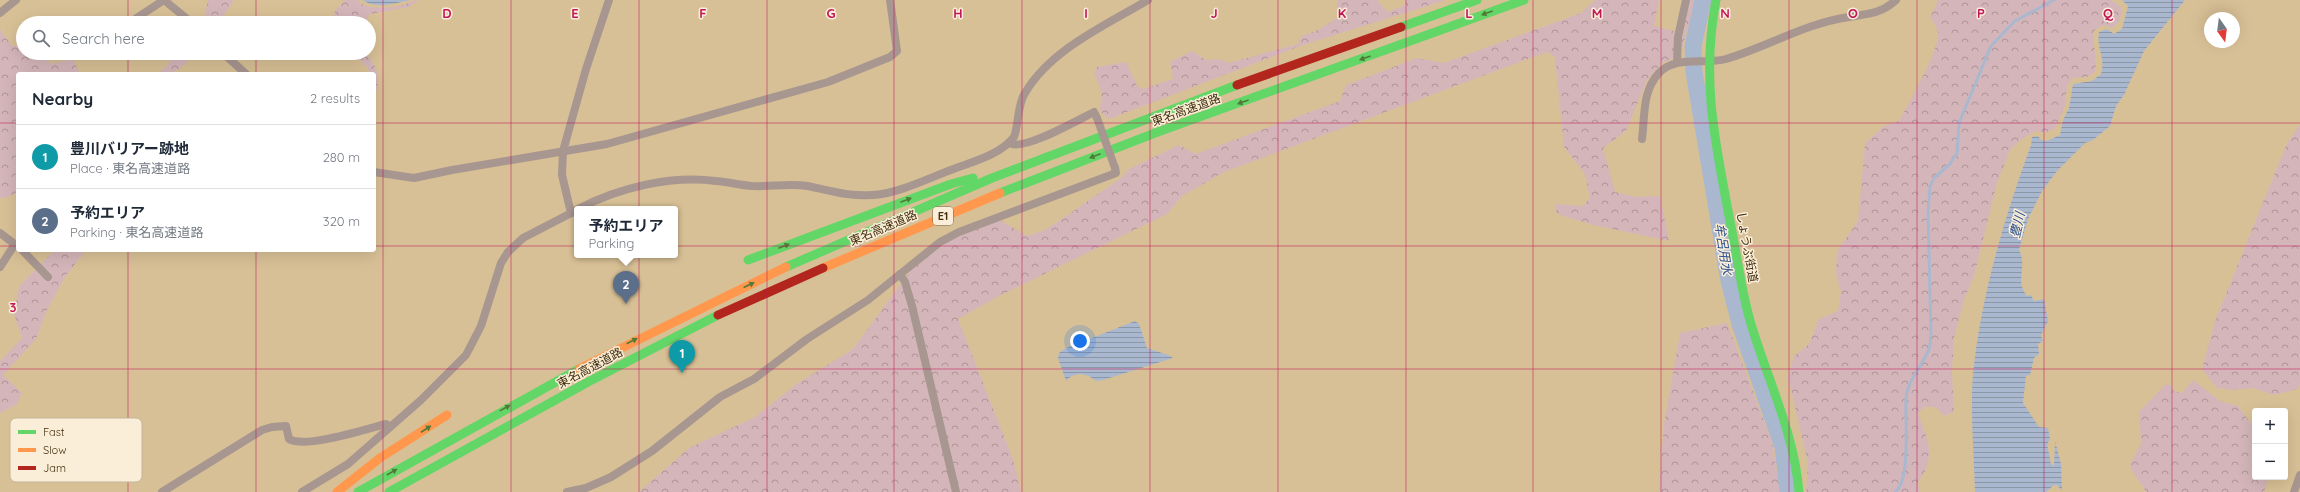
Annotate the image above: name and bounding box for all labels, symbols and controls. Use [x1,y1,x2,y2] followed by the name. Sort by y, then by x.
[442,5,452,21] text: D
[571,5,579,21] text: E
[699,5,707,21] text: F
[826,5,836,21] text: G
[953,5,963,21] text: H
[1084,5,1088,21] text: I
[1210,5,1218,21] text: J
[1338,5,1347,21] text: K
[1465,5,1473,21] text: L
[1592,5,1602,21] text: M
[1720,5,1730,21] text: N
[1848,5,1858,21] text: O
[1977,5,1985,21] text: P
[2103,5,2114,21] text: Q
[1481,11,1493,17] one-way arrow
[2204,12,2240,48] north arrow
[16,16,376,60] search box
[30,27,52,49] icon: search
[62,29,145,48] text: Search here
[1359,55,1371,61] one-way arrow
[32,88,93,109] text: Nearby
[310,90,360,106] text: 2 results
[1149,90,1222,129] street label: 東名高速道路
[1237,99,1249,105] one-way arrow
[70,139,189,158] text: 豊川バリアー跡地
[42,149,48,165] text: 1
[323,149,360,165] text: 280 m
[1088,154,1100,160] one-way arrow
[70,160,190,176] text: Place · 東名高速道路
[901,197,913,203] one-way arrow
[70,203,145,222] text: 予約エリア
[574,206,678,258] popup
[847,207,919,249] street label: 東名高速道路
[933,207,953,225] road number: E1
[2006,209,2028,239] water label: 豊川
[1734,210,1761,284] street label: しょうぶ街道
[41,213,49,229] text: 2
[323,213,360,229] text: 320 m
[588,216,664,235] text: 予約エリア
[1712,222,1736,278] water label: 牟呂用水
[70,224,204,240] text: Parking · 東名高速道路
[588,235,634,251] text: Parking
[779,242,791,248] one-way arrow
[613,271,639,304] pin: 2
[743,282,755,288] one-way arrow
[10,299,17,315] text: 3
[1070,331,1090,351] your location
[626,338,638,344] one-way arrow
[669,340,695,373] pin: 1
[554,344,625,391] street label: 東名高速道路
[499,405,511,412] one-way arrow
[2252,408,2288,480] map controls
[2252,408,2288,444] button: +
[10,418,142,482] legend
[43,425,65,439] text: Fast
[420,425,431,433] one-way arrow
[43,443,67,457] text: Slow
[2252,444,2288,480] button: −
[43,461,66,475] text: Jam
[386,469,397,476] one-way arrow

